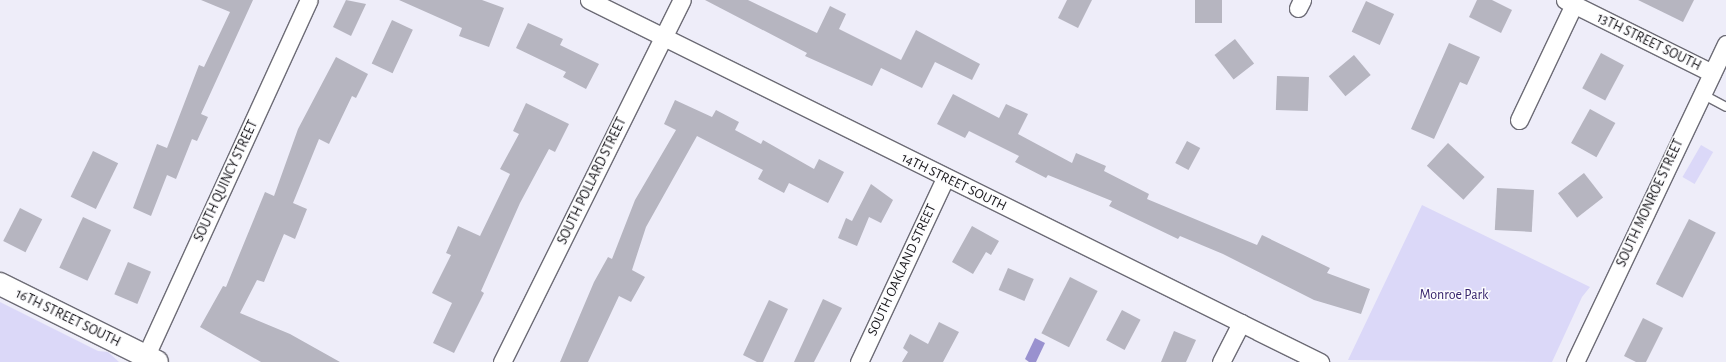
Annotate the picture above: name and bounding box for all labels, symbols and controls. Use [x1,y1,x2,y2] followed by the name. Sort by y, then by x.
[1594,10,1704,74] street label: 13TH STREET SOUTH
[554,115,630,247] street label: SOUTH POLLARD STREET
[190,118,262,244] street label: SOUTH QUINCY STREET
[1613,136,1687,270] street label: SOUTH MONROE STREET
[899,149,1009,215] street label: 14TH STREET SOUTH
[864,201,940,339] street label: SOUTH OAKLAND STREET
[13,285,123,351] street label: 16TH STREET SOUTH
[1420,287,1488,303] park label: Monroe Park

